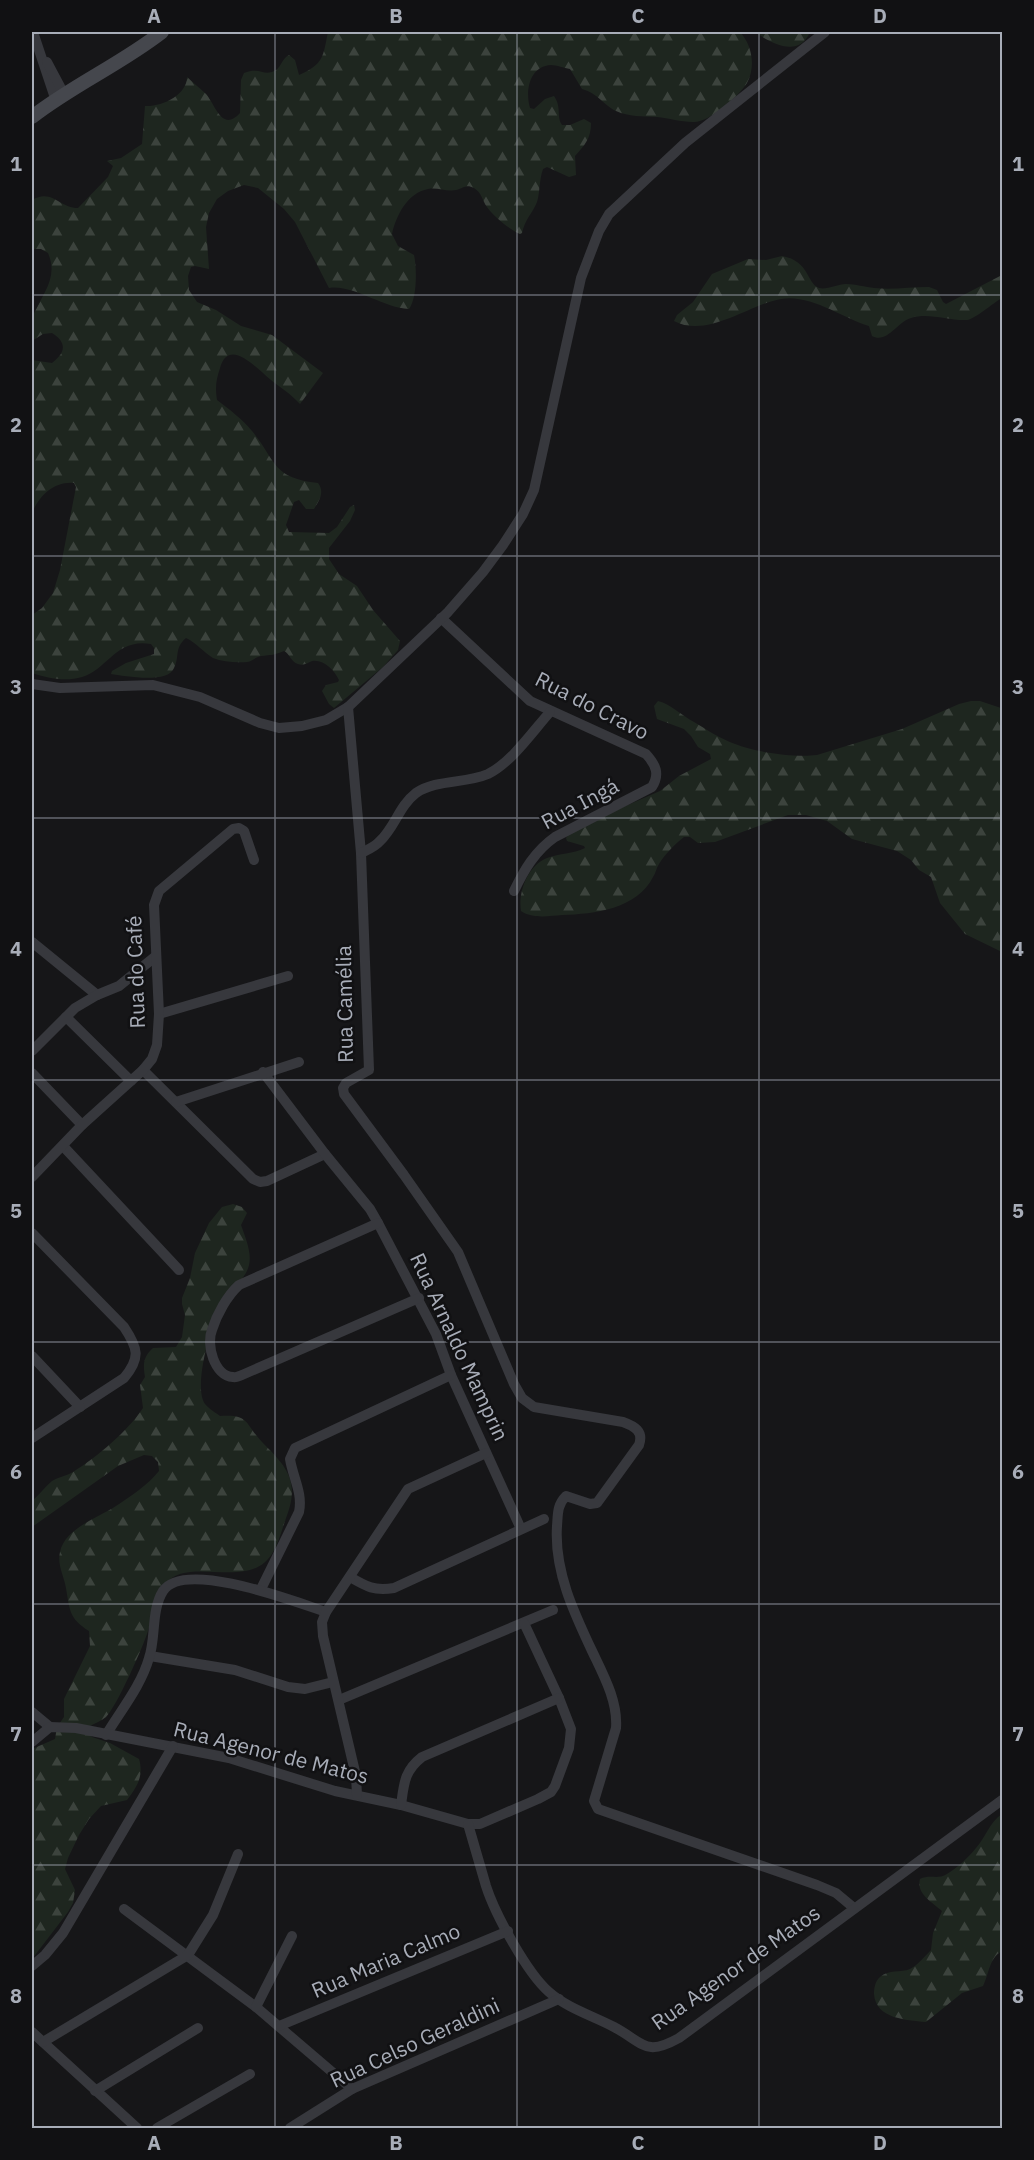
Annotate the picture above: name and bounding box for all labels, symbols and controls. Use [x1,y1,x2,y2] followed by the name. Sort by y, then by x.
[147,2,161,29] text: A
[389,2,403,29] text: B
[631,2,645,29] text: C
[873,2,887,29] text: D
[10,150,22,177] text: 1
[1012,150,1024,177] text: 1
[10,411,22,438] text: 2
[1012,411,1024,438] text: 2
[531,664,654,746] street label: Rua do Cravo
[10,673,22,700] text: 3
[1012,673,1024,700] text: 3
[536,771,623,835] street label: Rua Ingá
[119,915,151,1029] street label: Rua do Café
[10,935,22,962] text: 4
[1012,935,1024,962] text: 4
[329,945,359,1063] street label: Rua Camélia
[10,1197,22,1224] text: 5
[1012,1197,1024,1224] text: 5
[404,1248,516,1445] street label: Rua Arnaldo Mamprin
[10,1458,22,1485] text: 6
[1012,1458,1024,1485] text: 6
[171,1714,372,1790] street label: Rua Agenor de Matos
[10,1720,22,1747] text: 7
[1012,1720,1024,1747] text: 7
[645,1898,825,2036] street label: Rua Agenor de Matos
[307,1916,464,2004] street label: Rua Maria Calmo
[10,1982,22,2009] text: 8
[1012,1982,1024,2009] text: 8
[325,1991,504,2094] street label: Rua Celso Geraldini
[147,2129,161,2156] text: A
[389,2129,403,2156] text: B
[631,2129,645,2156] text: C
[873,2129,887,2156] text: D

